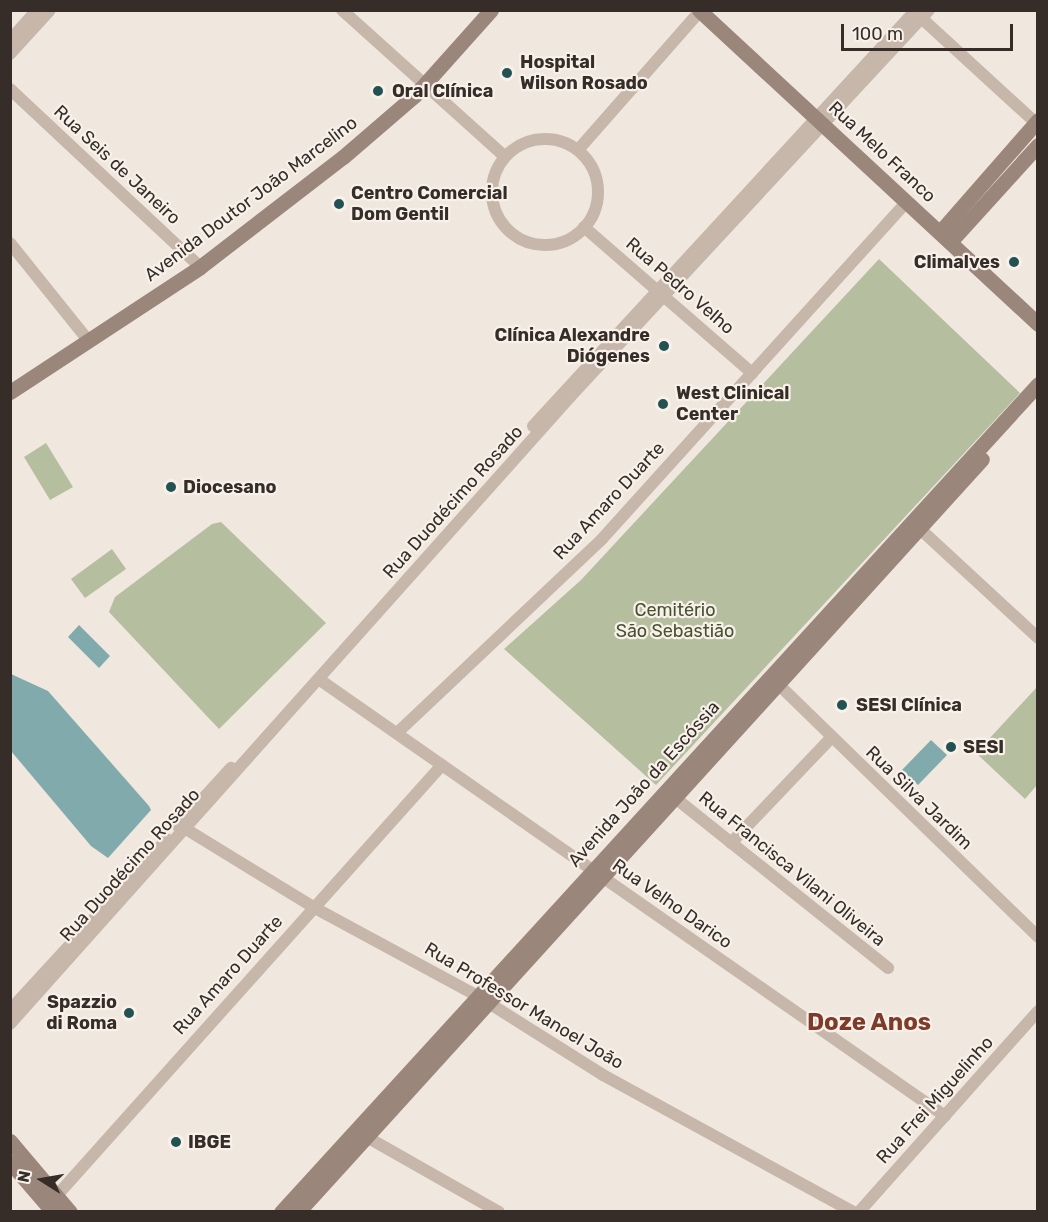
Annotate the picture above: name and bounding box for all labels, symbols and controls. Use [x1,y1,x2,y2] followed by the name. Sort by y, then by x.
[844,12,1016,50] scale bar
[852,23,903,45] text: 100 m
[520,52,648,94] place label: Hospital Wilson Rosado
[498,64,516,82] marker: Hospital Wilson Rosado
[392,80,493,102] place label: Oral Clínica
[369,82,387,100] marker: Oral Clínica
[824,97,940,207] street label: Rua Melo Franco
[49,101,185,229] street label: Rua Seis de Janeiro
[140,112,362,286] street label: Avenida Doutor João Marcelino
[351,183,508,226] place label: Centro Comercial Dom Gentil
[332,197,346,211] marker: Centro Comercial Dom Gentil
[621,233,739,339] street label: Rua Pedro Velho
[914,251,1000,273] place label: Climalves
[1005,253,1023,271] marker: Climalves
[494,325,650,368] place label: Clínica Alexandre Diógenes
[655,337,673,355] marker: Clínica Alexandre Diógenes
[676,383,790,426] place label: West Clinical Center
[654,395,672,413] marker: West Clinical Center
[379,421,527,583] street label: Rua Duodécimo Rosado
[549,437,669,565] street label: Rua Amaro Duarte
[183,476,276,498] place label: Diocesano
[164,480,178,494] marker: Diocesano
[616,600,734,642] park label: Cemitério São Sebastião
[856,694,962,716] place label: SESI Clínica
[833,696,851,714] marker: SESI Clínica
[564,697,724,871] street label: Avenida João da Escóssia
[963,736,1004,758] place label: SESI
[944,740,958,754] marker: SESI
[861,742,977,854] street label: Rua Silva Jardim
[56,784,204,946] street label: Rua Duodécimo Rosado
[694,787,890,951] street label: Rua Francisca Vilani Oliveira
[608,854,736,954] street label: Rua Velho Darico
[169,911,287,1039] street label: Rua Amaro Duarte
[420,938,628,1074] street label: Rua Professor Manoel João
[46,992,117,1034] place label: Spazzio di Roma
[122,1006,136,1020] marker: Spazzio di Roma
[807,1009,931,1037] district label: Doze Anos
[872,1032,998,1168] street label: Rua Frei Miguelinho
[188,1131,231,1153] place label: IBGE
[169,1135,183,1149] marker: IBGE
[12,1150,72,1210] north arrow
[13,1169,34,1184] text: N

